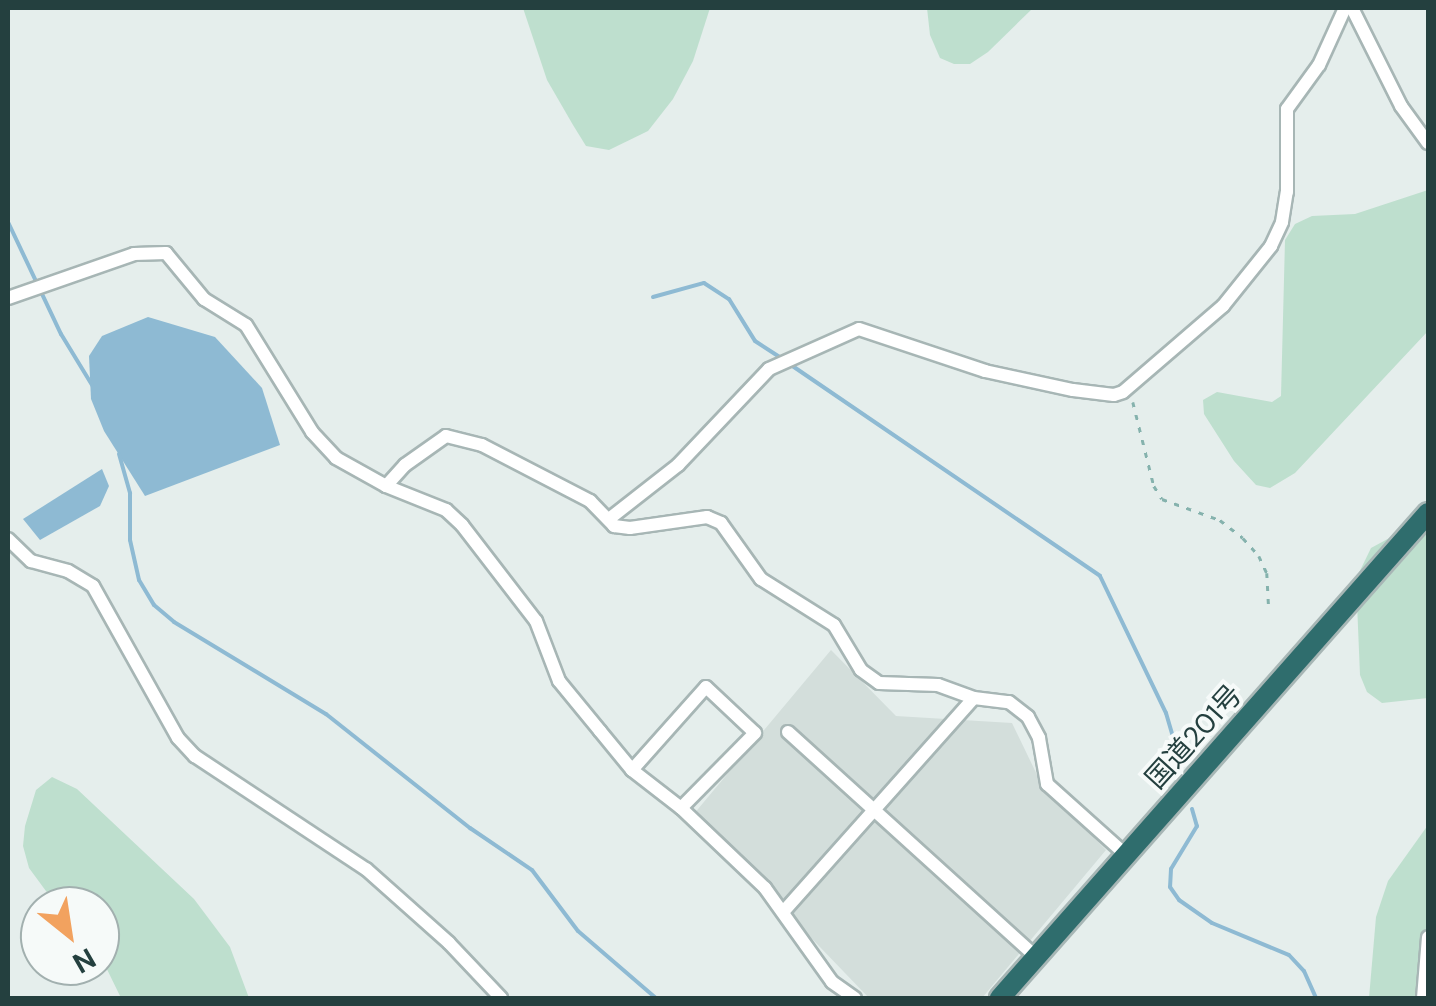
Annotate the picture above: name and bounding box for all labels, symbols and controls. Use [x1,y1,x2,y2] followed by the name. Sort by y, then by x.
[1139,678,1249,796] street label: 国道201号
[20,886,120,986] north arrow
[66,940,102,982] text: N

